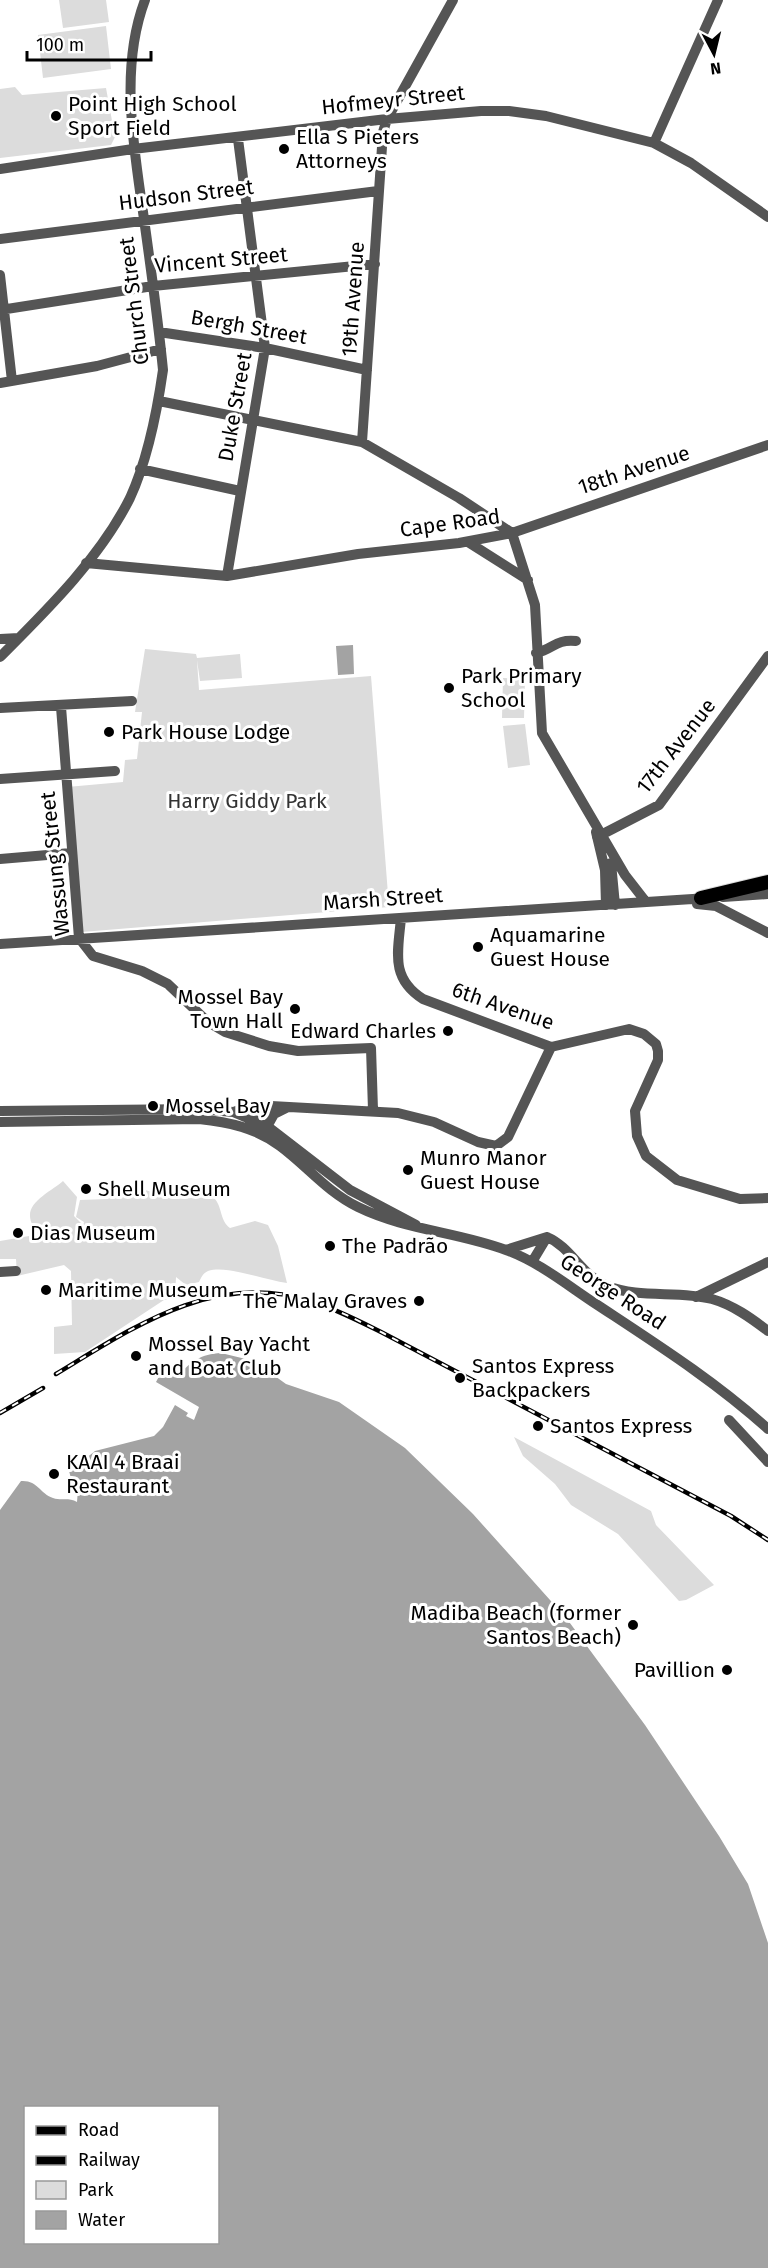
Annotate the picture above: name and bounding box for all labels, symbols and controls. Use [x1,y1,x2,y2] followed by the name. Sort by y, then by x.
[27,24,152,62] scale bar
[684,24,744,84] north arrow
[36,34,84,56] text: 100 m
[709,58,722,78] text: N
[320,80,466,120] street label: Hofmeyr Street
[68,91,237,141] place label: Point High School Sport Field
[49,109,63,123] marker: Point High School Sport Field
[296,124,419,174] place label: Ella S Pieters Attorneys
[277,142,291,156] marker: Ella S Pieters Attorneys
[117,174,255,216] street label: Hudson Street
[113,235,155,366] street label: Church Street
[153,241,289,279] street label: Vincent Street
[336,241,370,357] street label: 19th Avenue
[189,304,310,350] street label: Bergh Street
[213,350,257,464] street label: Duke Street
[575,440,693,500] street label: 18th Avenue
[398,503,502,543] street label: Cape Road
[461,663,582,713] place label: Park Primary School
[442,681,456,695] marker: Park Primary School
[631,693,721,799] street label: 17th Avenue
[121,719,290,745] place label: Park House Lodge
[102,725,116,739] marker: Park House Lodge
[167,788,327,814] park label: Harry Giddy Park
[34,790,76,938] street label: Wassung Street
[322,882,444,916] street label: Marsh Street
[490,922,610,972] place label: Aquamarine Guest House
[471,940,485,954] marker: Aquamarine Guest House
[448,976,558,1036] street label: 6th Avenue
[178,984,284,1034] place label: Mossel Bay Town Hall
[288,1002,302,1016] marker: Mossel Bay Town Hall
[290,1018,436,1044] place label: Edward Charles
[441,1024,455,1038] marker: Edward Charles
[165,1093,271,1119] place label: Mossel Bay
[146,1099,160,1113] marker: Mossel Bay
[420,1145,547,1195] place label: Munro Manor Guest House
[401,1163,415,1177] marker: Munro Manor Guest House
[98,1176,231,1202] place label: Shell Museum
[79,1182,93,1196] marker: Shell Museum
[30,1220,156,1246] place label: Dias Museum
[11,1226,25,1240] marker: Dias Museum
[342,1233,448,1259] place label: The Padrão
[323,1239,337,1253] marker: The Padrão
[555,1248,671,1336] street label: George Road
[58,1277,228,1303] place label: Maritime Museum
[39,1283,53,1297] marker: Maritime Museum
[243,1288,407,1314] place label: The Malay Graves
[412,1294,426,1308] marker: The Malay Graves
[148,1331,311,1381] place label: Mossel Bay Yacht and Boat Club
[129,1349,143,1363] marker: Mossel Bay Yacht and Boat Club
[472,1353,614,1403] place label: Santos Express Backpackers
[453,1371,467,1385] marker: Santos Express Backpackers
[550,1413,692,1439] place label: Santos Express
[531,1419,545,1433] marker: Santos Express
[66,1449,180,1499] place label: KAAI 4 Braai Restaurant
[47,1467,61,1481] marker: KAAI 4 Braai Restaurant
[411,1600,621,1650] place label: Madiba Beach (former Santos Beach)
[626,1618,640,1632] marker: Madiba Beach (former Santos Beach)
[634,1657,715,1683] place label: Pavillion
[720,1663,734,1677] marker: Pavillion
[24,2106,219,2244] legend
[78,2119,120,2141] text: Road
[78,2149,140,2171] text: Railway
[78,2179,114,2201] text: Park
[78,2209,125,2231] text: Water

